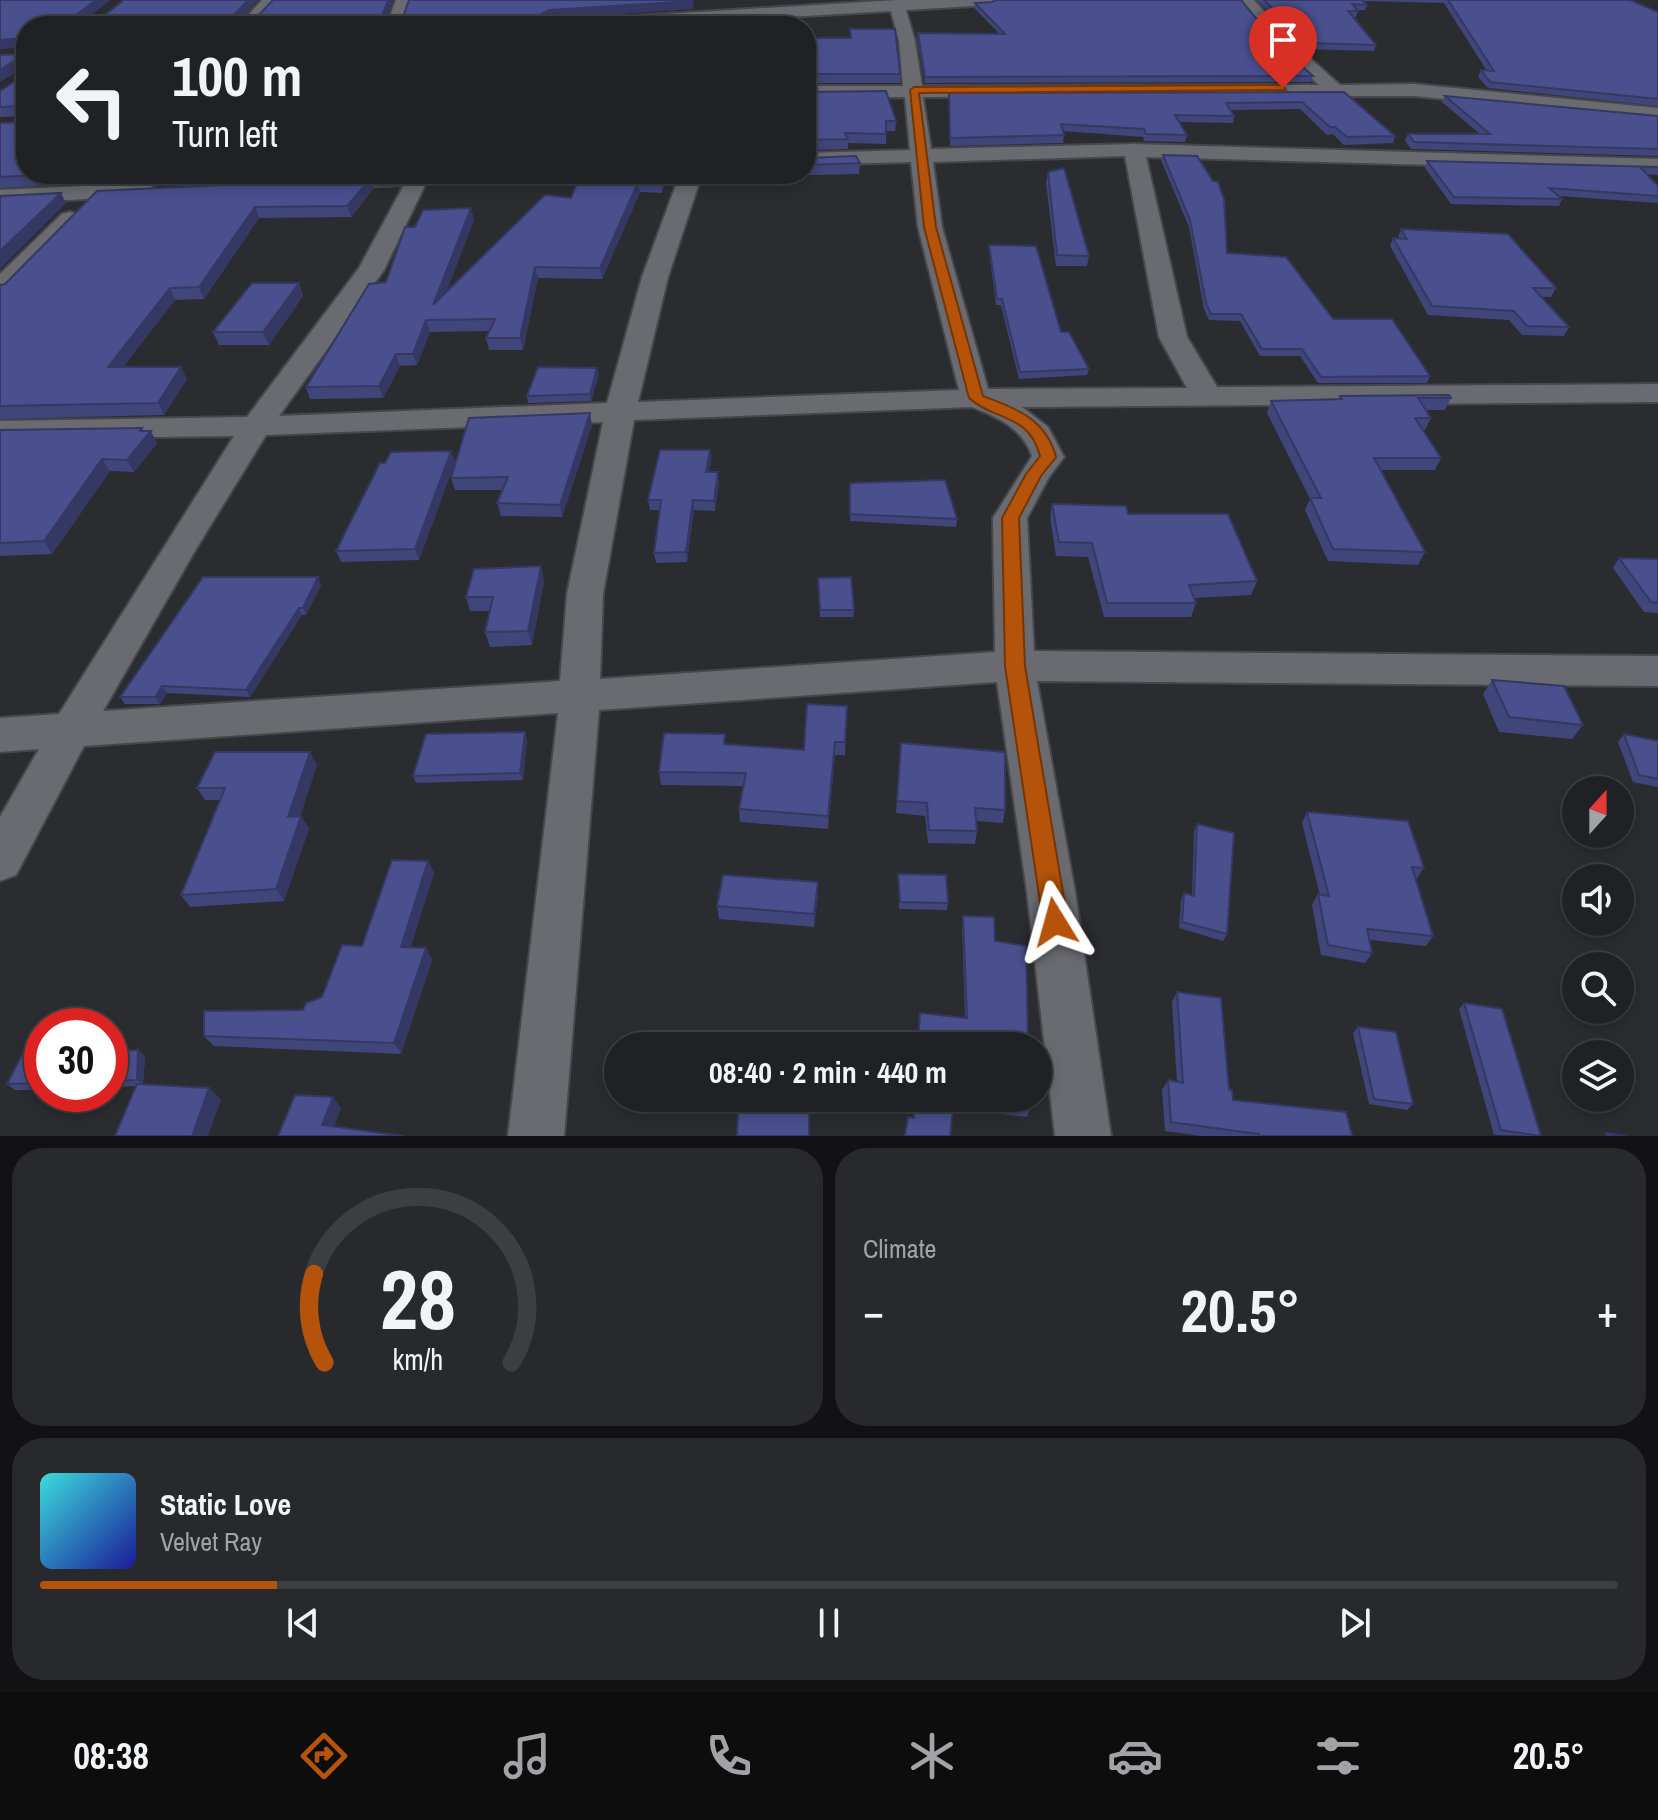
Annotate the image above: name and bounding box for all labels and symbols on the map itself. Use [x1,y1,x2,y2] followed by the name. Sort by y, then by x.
[1249,6,1317,88] pin
[1562,776,1634,848] north arrow
[1013,880,1097,964] position arrow
[24,1008,128,1112] speed limit sign: 30

